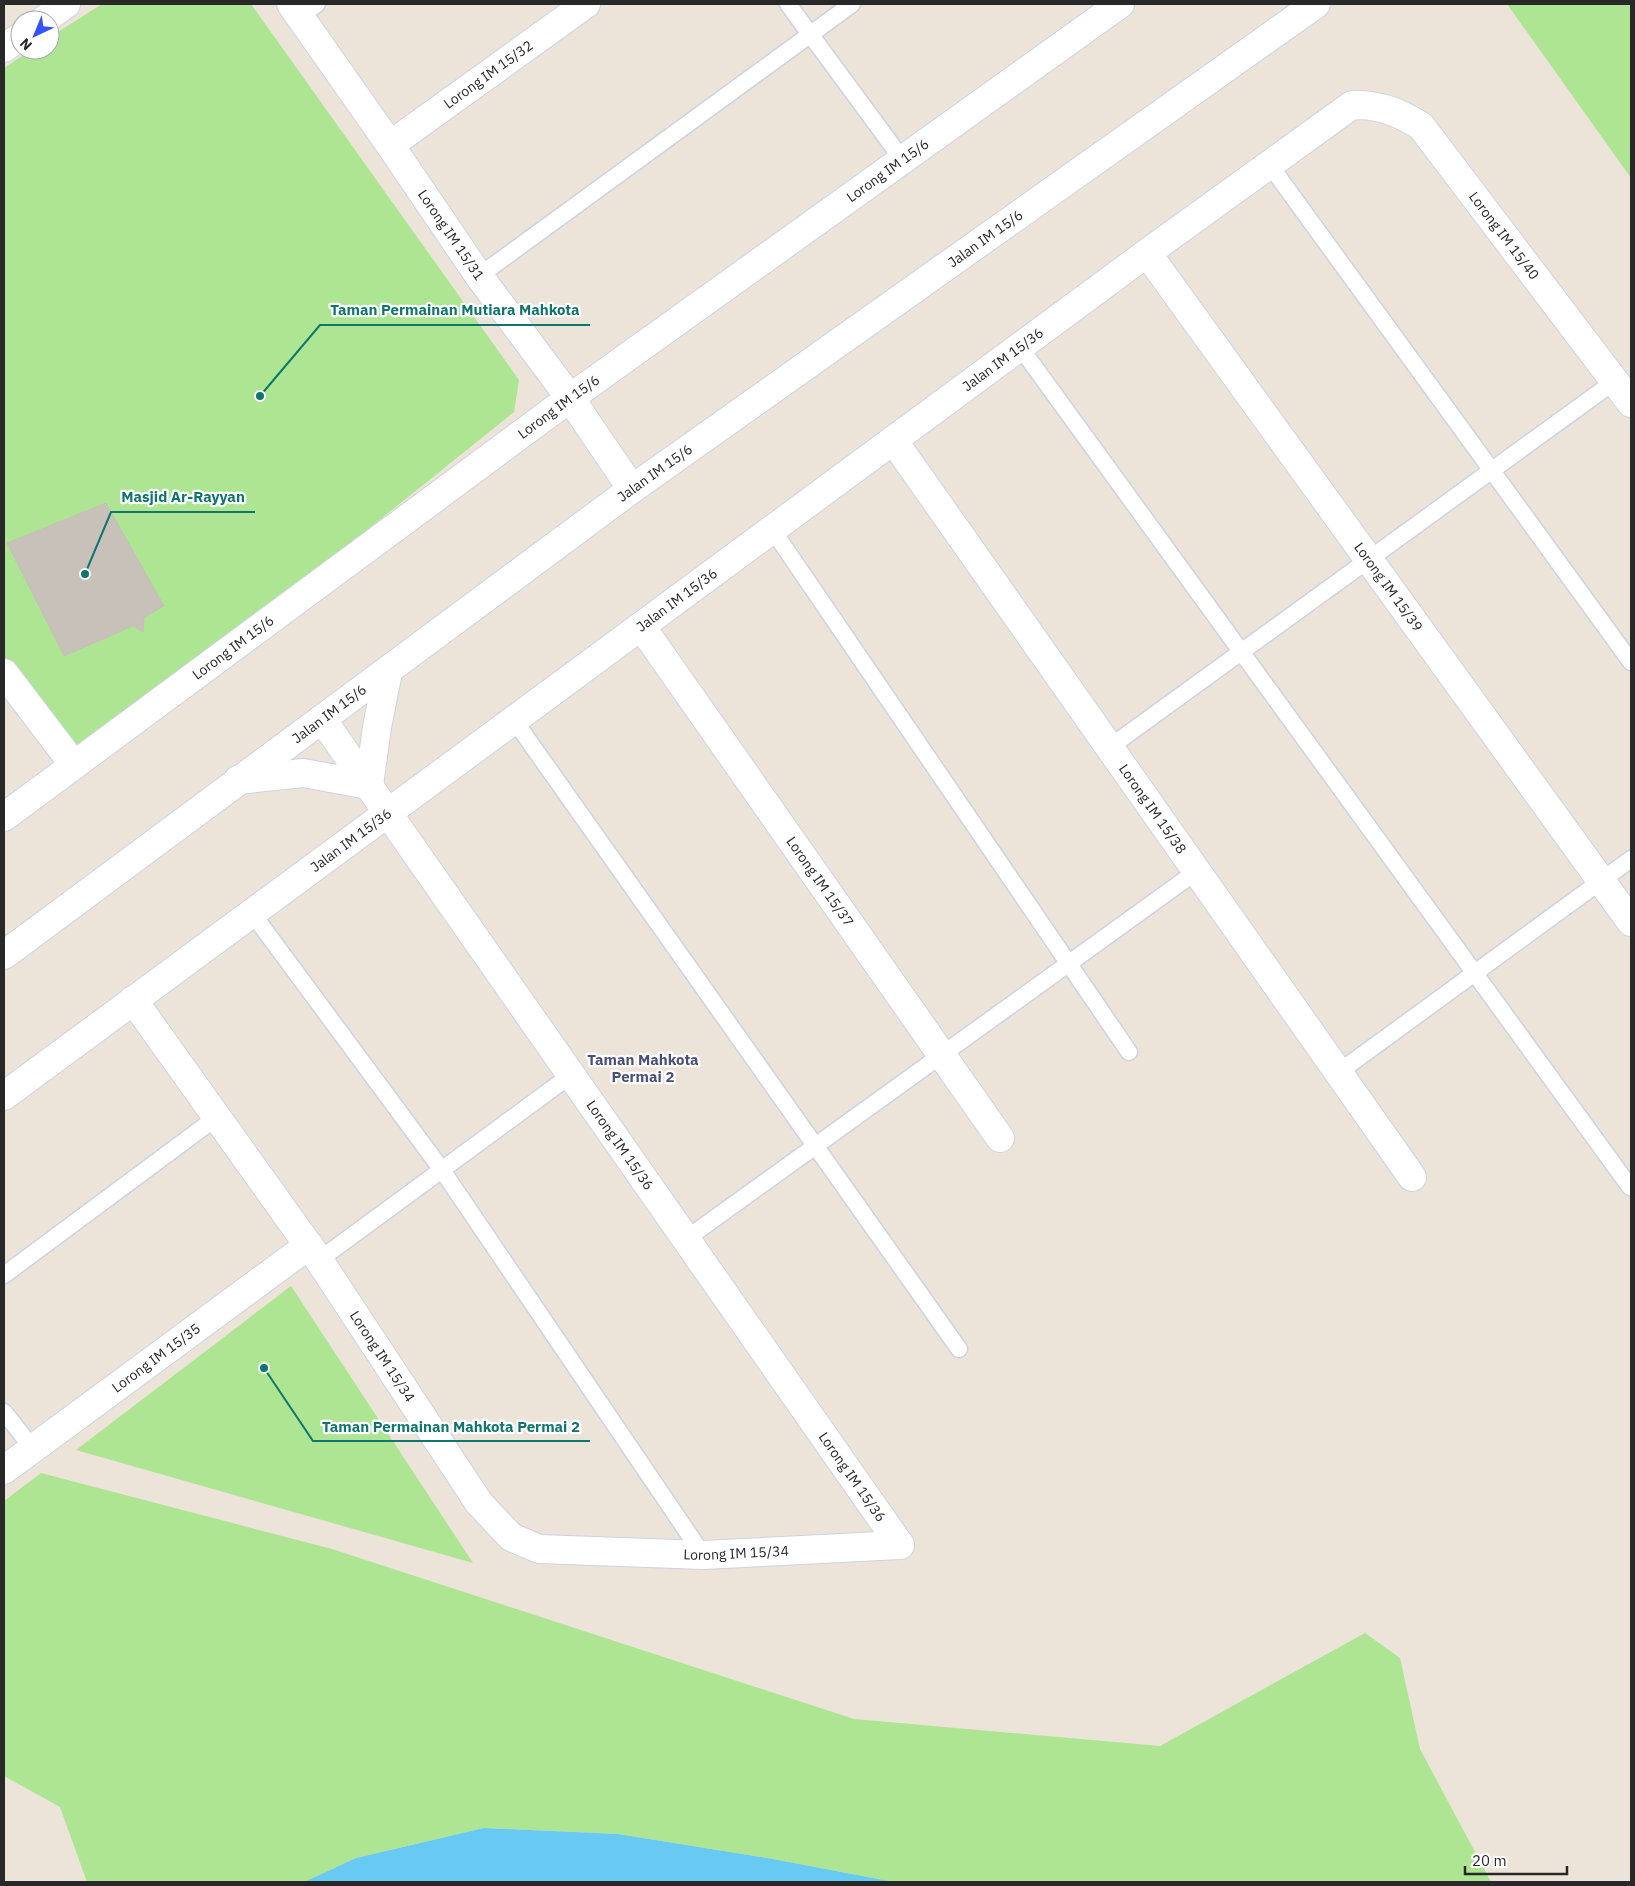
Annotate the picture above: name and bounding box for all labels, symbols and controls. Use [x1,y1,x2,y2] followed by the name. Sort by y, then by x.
[10,10,60,60] north arrow
[16,34,36,54] text: N
[440,36,536,112] street label: Lorong IM 15/32
[843,135,932,206] street label: Lorong IM 15/6
[414,186,488,284] street label: Lorong IM 15/31
[1465,188,1543,283] street label: Lorong IM 15/40
[944,206,1026,271] street label: Jalan IM 15/6
[320,295,590,325] callout: Taman Permainan Mutiara Mahkota
[330,300,580,319] text: Taman Permainan Mutiara Mahkota
[959,324,1047,395] street label: Jalan IM 15/36
[514,371,603,443] street label: Lorong IM 15/6
[614,440,696,506] street label: Jalan IM 15/6
[111,482,255,512] callout: Masjid Ar-Rayyan
[121,487,245,506] text: Masjid Ar-Rayyan
[1350,539,1427,635] street label: Lorong IM 15/39
[633,564,721,636] street label: Jalan IM 15/36
[189,611,277,684] street label: Lorong IM 15/6
[289,680,370,747] street label: Jalan IM 15/6
[1115,760,1190,857] street label: Lorong IM 15/38
[307,804,395,876] street label: Jalan IM 15/36
[782,833,858,930] street label: Lorong IM 15/37
[587,1050,699,1086] district label: Taman Mahkota Permai 2
[582,1097,658,1193] street label: Lorong IM 15/36
[346,1307,419,1405] street label: Lorong IM 15/34
[108,1319,204,1396] street label: Lorong IM 15/35
[313,1411,590,1441] callout: Taman Permainan Mahkota Permai 2
[322,1417,580,1436] text: Taman Permainan Mahkota Permai 2
[815,1428,890,1525] street label: Lorong IM 15/36
[683,1542,789,1564] street label: Lorong IM 15/34
[1465,1844,1568,1876] scale bar
[1472,1851,1507,1870] text: 20 m

